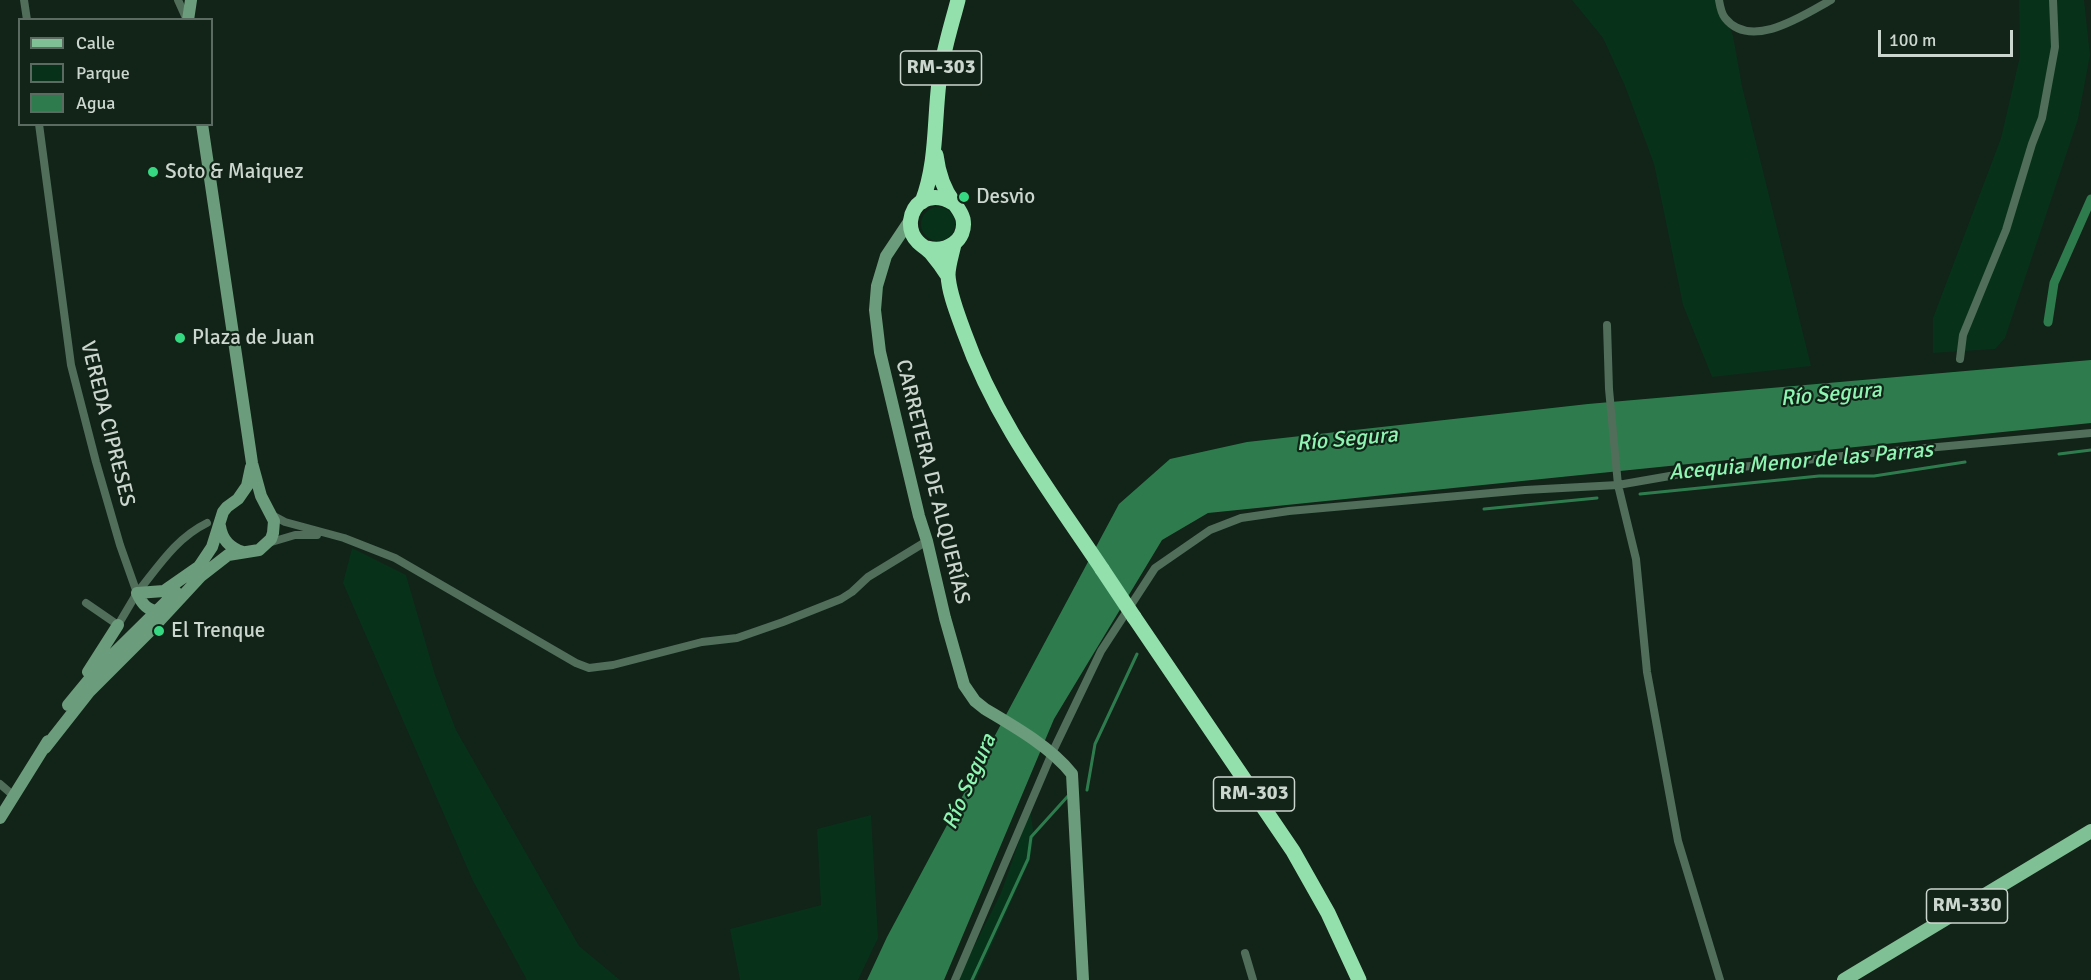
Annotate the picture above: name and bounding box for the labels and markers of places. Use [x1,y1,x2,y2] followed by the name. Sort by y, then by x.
[165,159,304,185] place label: Soto & Maiquez
[146,165,160,179] marker: Soto & Maiquez
[976,184,1035,210] place label: Desvio
[957,190,971,204] marker: Desvio
[192,325,315,351] place label: Plaza de Juan
[173,331,187,345] marker: Plaza de Juan
[171,618,265,644] place label: El Trenque
[152,624,166,638] marker: El Trenque

